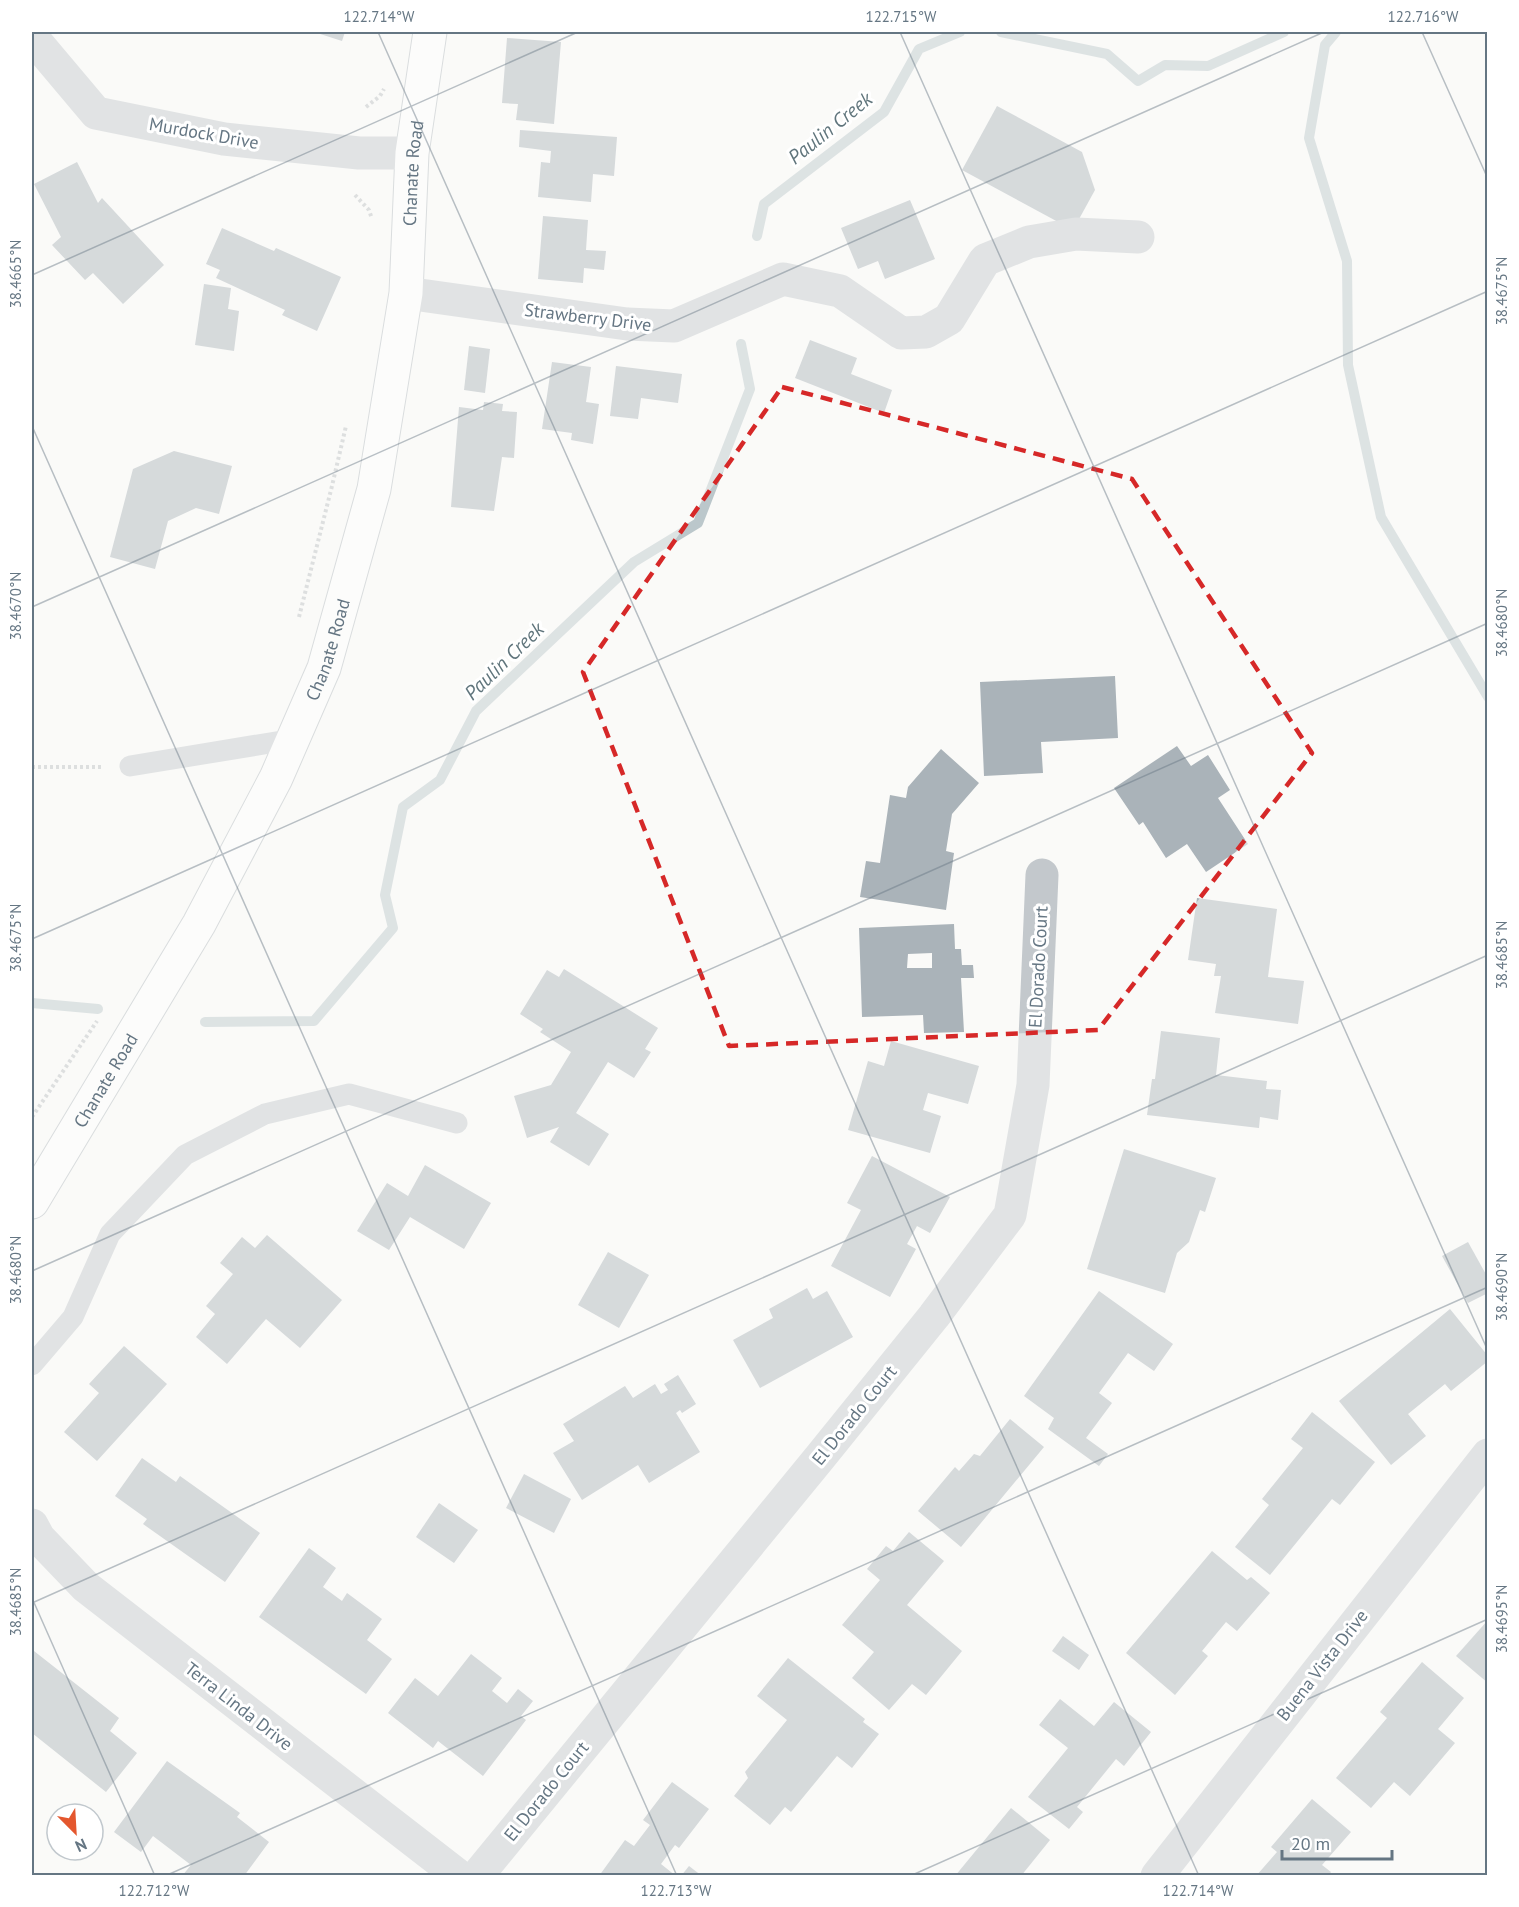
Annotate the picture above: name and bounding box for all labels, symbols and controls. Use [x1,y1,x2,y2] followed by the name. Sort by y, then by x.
[343,7,415,26] text: 122.714°W
[865,7,937,26] text: 122.715°W
[1387,7,1459,26] text: 122.716°W
[782,85,878,170] water label: Paulin Creek
[147,112,261,154] street label: Murdock Drive
[397,119,428,226] street label: Chanate Road
[6,240,25,308] text: 38.4665°N
[1492,257,1511,325] text: 38.4675°N
[523,298,653,336] street label: Strawberry Drive
[6,572,25,640] text: 38.4670°N
[1492,589,1511,657] text: 38.4680°N
[300,596,354,704] street label: Chanate Road
[459,616,550,706] water label: Paulin Creek
[6,904,25,972] text: 38.4675°N
[1023,905,1053,1029] street label: El Dorado Court
[1492,921,1511,989] text: 38.4685°N
[68,1029,142,1132] street label: Chanate Road
[6,1236,25,1304] text: 38.4680°N
[1492,1253,1511,1321] text: 38.4690°N
[807,1360,901,1470] street label: El Dorado Court
[6,1568,25,1636] text: 38.4685°N
[1492,1585,1511,1653] text: 38.4695°N
[1271,1605,1373,1725] street label: Buena Vista Drive
[180,1657,298,1755] street label: Terra Linda Drive
[499,1736,593,1846] street label: El Dorado Court
[45,1802,105,1862] north arrow
[1282,1823,1392,1861] scale bar
[1291,1832,1330,1855] text: 20 m
[72,1834,90,1857] text: N
[118,1881,190,1900] text: 122.712°W
[640,1881,712,1900] text: 122.713°W
[1162,1881,1234,1900] text: 122.714°W

